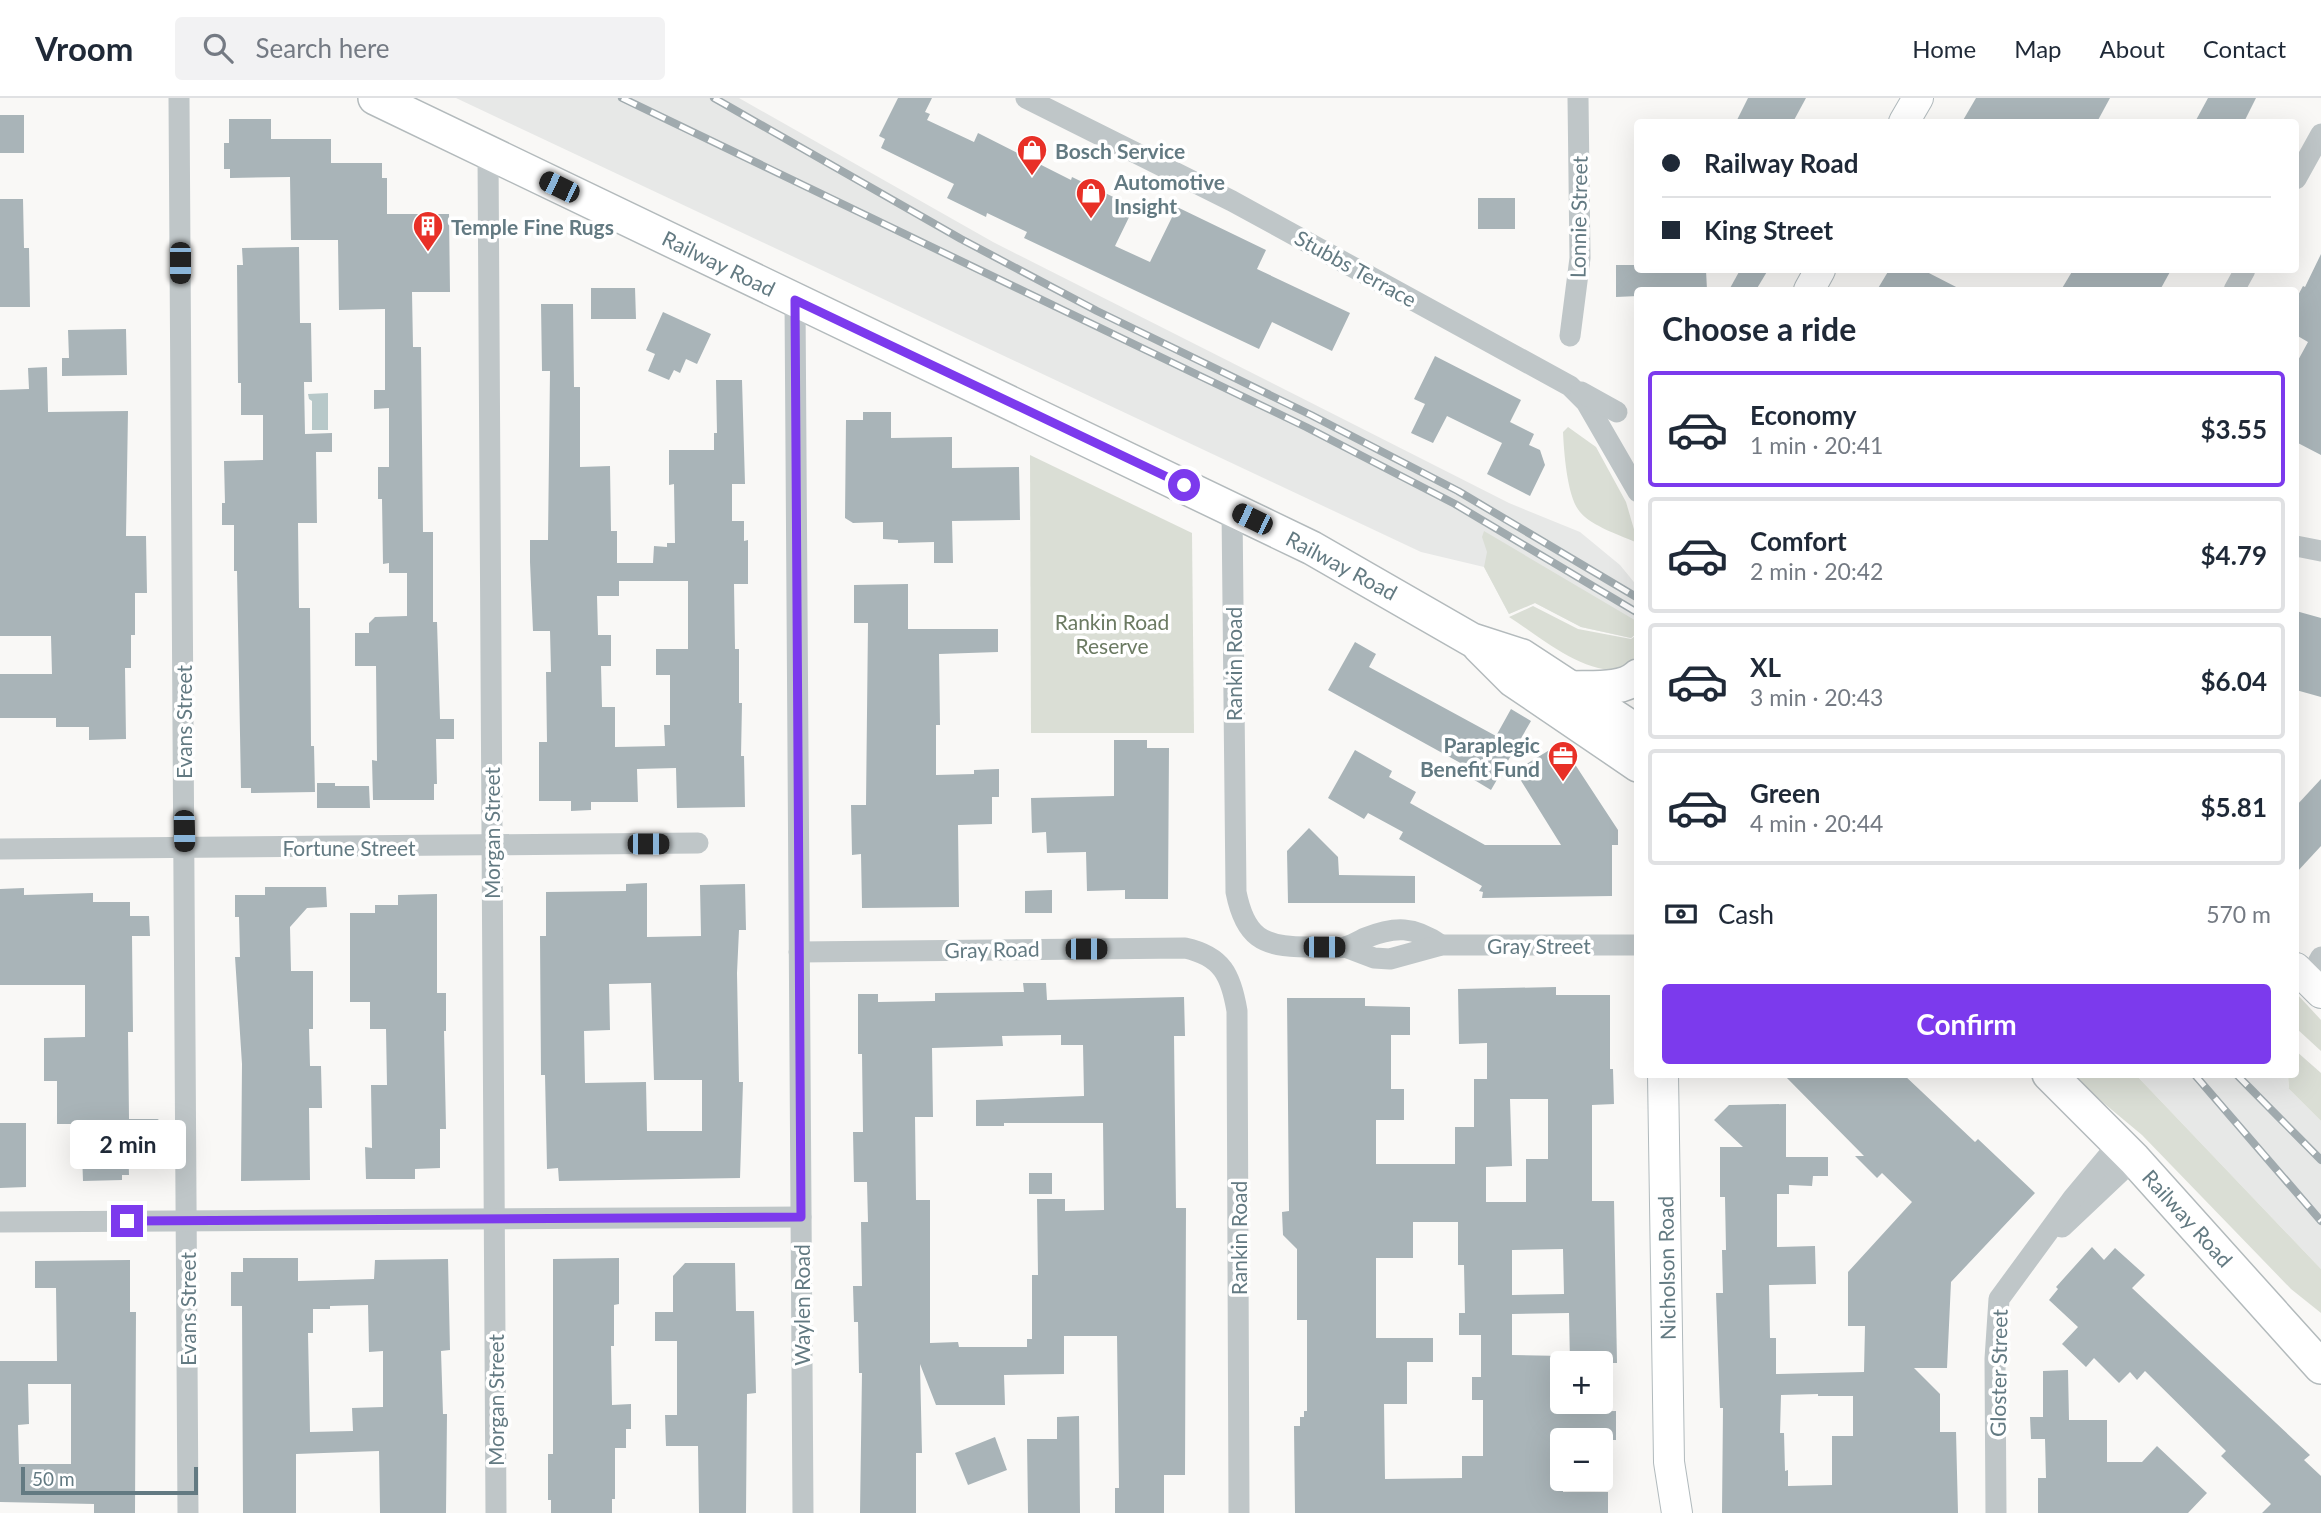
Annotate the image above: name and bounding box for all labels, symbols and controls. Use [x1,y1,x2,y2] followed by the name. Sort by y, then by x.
[175,17,665,80] search box
[35,28,133,68] text: Vroom
[199,29,237,67] icon: search
[255,32,390,64] text: Search here
[1912,34,1976,63] text: Home
[2014,34,2062,63] text: Map
[2100,34,2165,63] text: About
[2203,34,2286,63] text: Contact
[1015,133,1049,177] shop icon: Bosch Service
[1055,138,1185,163] place label: Bosch Service
[1704,147,1858,179] text: Railway Road
[1564,155,1592,278] street label: Lonnie Street
[536,168,583,206] car
[1113,169,1225,218] place label: Automotive Insight
[1074,176,1108,220] shop icon: Automotive Insight
[411,209,445,253] building icon: Temple Fine Rugs
[451,214,614,239] place label: Temple Fine Rugs
[1704,214,1833,246] text: King Street
[1291,224,1421,312] street label: Stubbs Terrace
[659,225,779,301] street label: Railway Road
[170,242,191,284] car
[1662,309,1856,348] text: Choose a ride
[1666,398,1729,461] icon: car
[1750,399,1856,431] text: Economy
[2201,413,2267,445] text: $3.55
[1750,431,1883,459] text: 1 min · 20:41
[1168,469,1200,501] route start
[1229,500,1276,538] car
[1666,524,1729,587] icon: car
[1282,525,1402,605] street label: Railway Road
[1750,525,1847,557] text: Comfort
[2201,539,2267,571] text: $4.79
[1750,557,1883,585] text: 2 min · 20:42
[1221,607,1246,721] street label: Rankin Road
[1055,609,1169,658] park label: Rankin Road Reserve
[1666,650,1729,713] icon: car
[1750,651,1781,683] text: XL
[171,664,196,779] street label: Evans Street
[2201,665,2267,697] text: $6.04
[1750,683,1883,711] text: 3 min · 20:43
[1420,732,1540,781] place label: Paraplegic Benefit Fund
[1546,739,1580,783] office icon: Paraplegic Benefit Fund
[479,766,504,899] street label: Morgan Street
[1666,776,1729,839] icon: car
[1750,777,1820,809] text: Green
[2201,791,2267,823] text: $5.81
[1750,809,1883,837] text: 4 min · 20:44
[174,810,195,852] car
[628,834,670,855] car
[282,835,416,860] street label: Fortune Street
[1662,895,1700,933] icon: cash
[1718,898,1774,930] text: Cash
[2206,900,2271,928] text: 570 m
[1487,933,1591,958] street label: Gray Street
[944,936,1040,962] street label: Gray Road
[1304,937,1346,958] car
[1066,939,1108,960] car
[1662,984,2271,1064] button: Confirm
[69,1119,185,1168] callout: 2 min
[99,1130,157,1158] text: 2 min
[2138,1164,2238,1272] street label: Railway Road
[1226,1181,1251,1295] street label: Rankin Road
[1652,1196,1680,1340] street label: Nicholson Road
[111,1205,143,1237] route end
[789,1244,814,1366] street label: Waylen Road
[175,1251,200,1366] street label: Evans Street
[1984,1309,2012,1437] street label: Gloster Street
[483,1333,508,1466] street label: Morgan Street
[1550,1351,1613,1491] map controls
[1550,1351,1613,1414] button: +
[1550,1428,1613,1491] button: −
[21,1464,198,1496] scale bar
[32,1467,75,1490] text: 50 m

